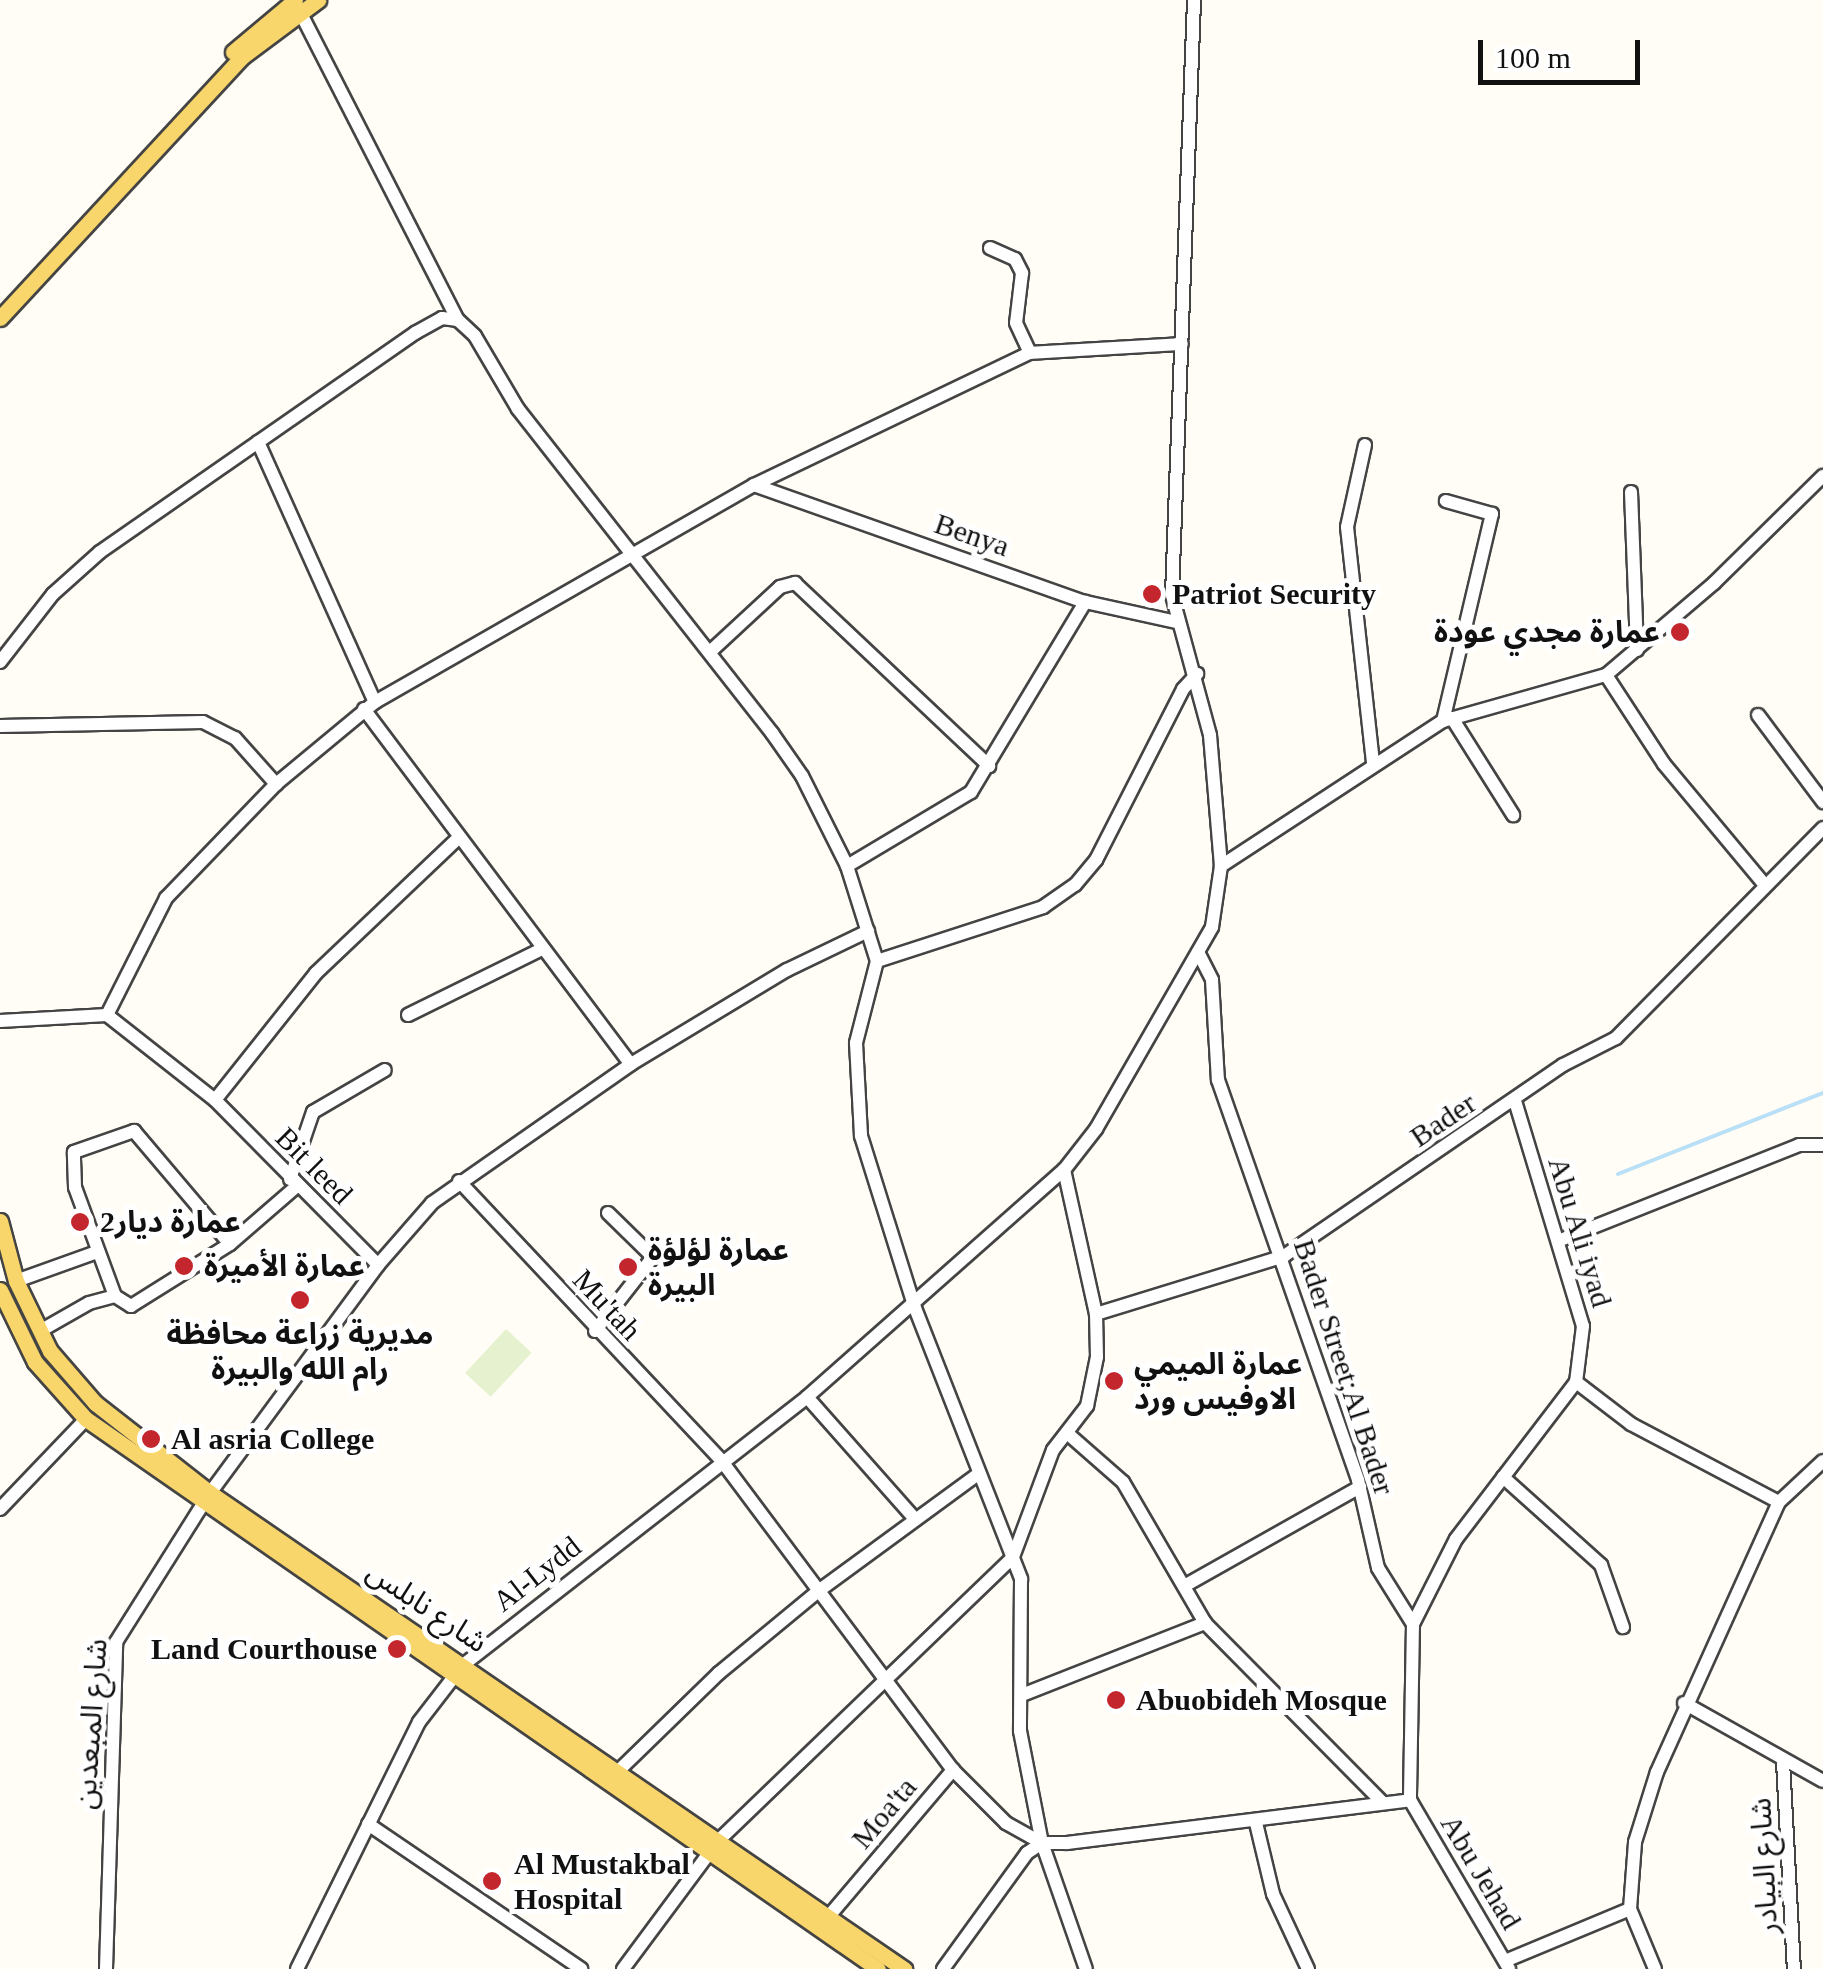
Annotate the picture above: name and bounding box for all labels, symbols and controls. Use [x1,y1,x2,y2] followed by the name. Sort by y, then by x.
[1483,20,1646,82] scale bar
[1495,41,1571,74] text: 100 m
[930,506,1014,564] street label: Benya
[1172,576,1376,612] place label: Patriot Security
[1141,583,1163,605] marker: Patriot Security
[1434,614,1660,650] place label: عمارة مجدي عودة
[1669,621,1691,643] marker: عمارة مجدي عودة
[1403,1085,1483,1155] street label: Bader
[268,1120,360,1212] street label: Bit leed
[1540,1152,1620,1312] street label: Abu Ali iyad
[100,1204,241,1240] place label: عمارة ديار2
[69,1211,91,1233] marker: عمارة ديار2
[648,1232,789,1302] place label: عمارة لؤلؤة البيرة
[1286,1235,1402,1499] street label: Bader Street;Al Bader
[204,1248,365,1284] place label: عمارة الأميرة
[173,1255,195,1277] marker: عمارة الأميرة
[617,1256,639,1278] marker: عمارة لؤلؤة البيرة
[565,1262,649,1348] street label: Mu'tah
[289,1289,311,1311] marker: مديرية زراعة محافظة رام الله والبيرة
[166,1316,434,1386] place label: مديرية زراعة محافظة رام الله والبيرة
[1134,1346,1302,1416] place label: عمارة الميمي الاوفيس ورد
[1103,1370,1125,1392] marker: عمارة الميمي الاوفيس ورد
[171,1421,374,1457] place label: Al asria College
[140,1428,162,1450] marker: Al asria College
[486,1529,588,1619] street label: Al-Lydd
[360,1554,494,1660] street label: شارع نابلس
[151,1631,377,1667] place label: Land Courthouse
[67,1637,115,1811] street label: شارع المبعدين
[386,1638,408,1660] marker: Land Courthouse
[1136,1682,1387,1718] place label: Abuobideh Mosque
[1105,1689,1127,1711] marker: Abuobideh Mosque
[844,1770,924,1856] street label: Moa'ta
[1742,1797,1786,1935] street label: شارع البيادر
[1433,1808,1529,1936] street label: Abu Jehad
[514,1846,690,1916] place label: Al Mustakbal Hospital
[479,1868,505,1894] marker: Al Mustakbal Hospital

